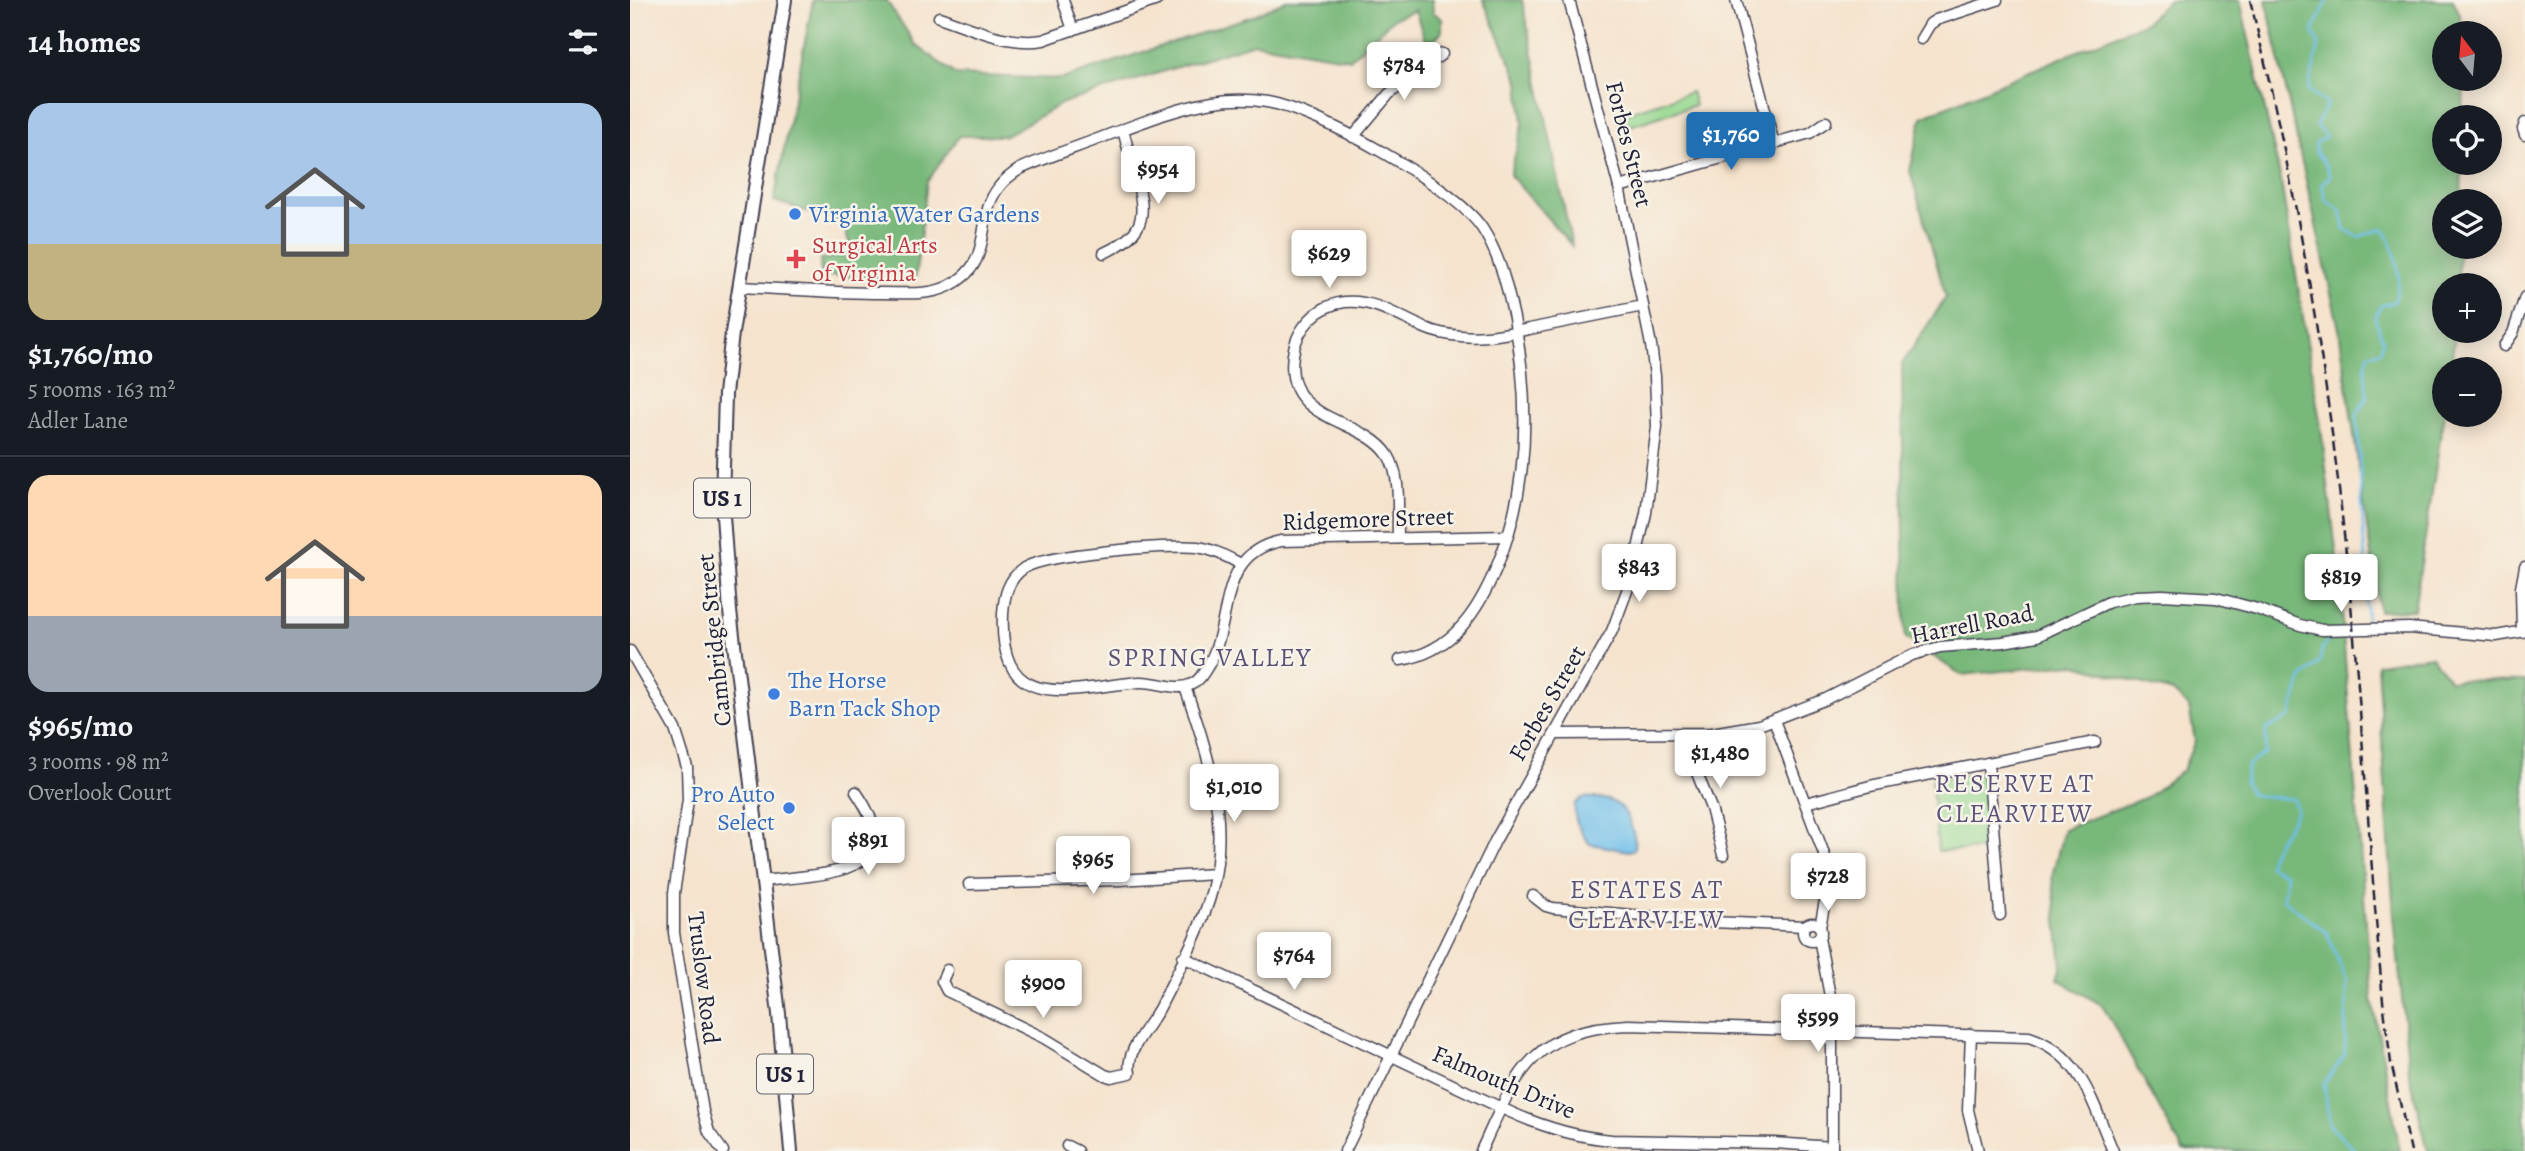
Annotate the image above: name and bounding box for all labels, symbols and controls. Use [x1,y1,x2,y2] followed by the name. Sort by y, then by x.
[2432,21,2502,91] north arrow
[2432,21,2502,427] map controls
[28,22,141,62] text: 14 homes
[564,23,602,61] icon: filters
[1363,42,1445,102] pin: $784
[1383,49,1425,80] text: $784
[1598,78,1660,210] street label: Forbes Street
[2432,105,2502,175] button: locate
[1674,113,1788,172] pin: $1,760
[1702,119,1760,150] text: $1,760
[1117,146,1199,206] pin: $954
[252,149,378,275] icon: home
[1137,153,1179,184] text: $954
[2432,189,2502,259] button: layers
[808,198,1040,230] place label: Virginia Water Gardens
[787,206,803,222] marker: Virginia Water Gardens
[812,229,938,289] place label: Surgical Arts of Virginia
[1288,230,1370,290] pin: $629
[1307,237,1351,268] text: $629
[786,249,806,269] marker: Surgical Arts of Virginia
[2432,273,2502,343] button: +
[28,334,153,374] text: $1,760/mo
[2432,357,2502,427] button: −
[28,374,175,405] text: 5 rooms · 163 m²
[28,405,128,436] text: Adler Lane
[694,478,750,518] road number: US 1
[1281,500,1455,538] street label: Ridgemore Street
[252,521,378,647] icon: home
[1598,544,1680,604] pin: $843
[1618,551,1660,582] text: $843
[689,552,739,728] street label: Cambridge Street
[2300,554,2382,614] pin: $819
[2321,561,2361,592] text: $819
[1908,596,2036,652] street label: Harrell Road
[1501,639,1593,767] street label: Forbes Street
[1108,640,1312,675] district label: SPRING VALLEY
[788,664,940,724] place label: The Horse Barn Tack Shop
[766,686,782,702] marker: The Horse Barn Tack Shop
[28,706,133,746] text: $965/mo
[1663,730,1777,790] pin: $1,480
[1691,737,1749,768] text: $1,480
[28,746,169,777] text: 3 rooms · 98 m²
[1177,764,1291,824] pin: $1,010
[1935,766,2095,831] district label: RESERVE AT CLEARVIEW
[1206,771,1262,802] text: $1,010
[28,777,172,808] text: Overlook Court
[690,778,775,838] place label: Pro Auto Select
[781,800,797,816] marker: Pro Auto Select
[827,818,909,877] pin: $891
[848,824,888,855] text: $891
[1052,836,1134,896] pin: $965
[1072,843,1114,874] text: $965
[1787,853,1869,913] pin: $728
[1807,860,1849,891] text: $728
[1568,872,1726,937] district label: ESTATES AT CLEARVIEW
[680,910,728,1046] street label: Truslow Road
[1253,932,1335,992] pin: $764
[1273,939,1315,970] text: $764
[1002,960,1084,1020] pin: $900
[1021,967,1065,998] text: $900
[1777,995,1859,1054] pin: $599
[1797,1001,1839,1032] text: $599
[1428,1037,1580,1127] street label: Falmouth Drive
[757,1054,813,1093] road number: US 1

